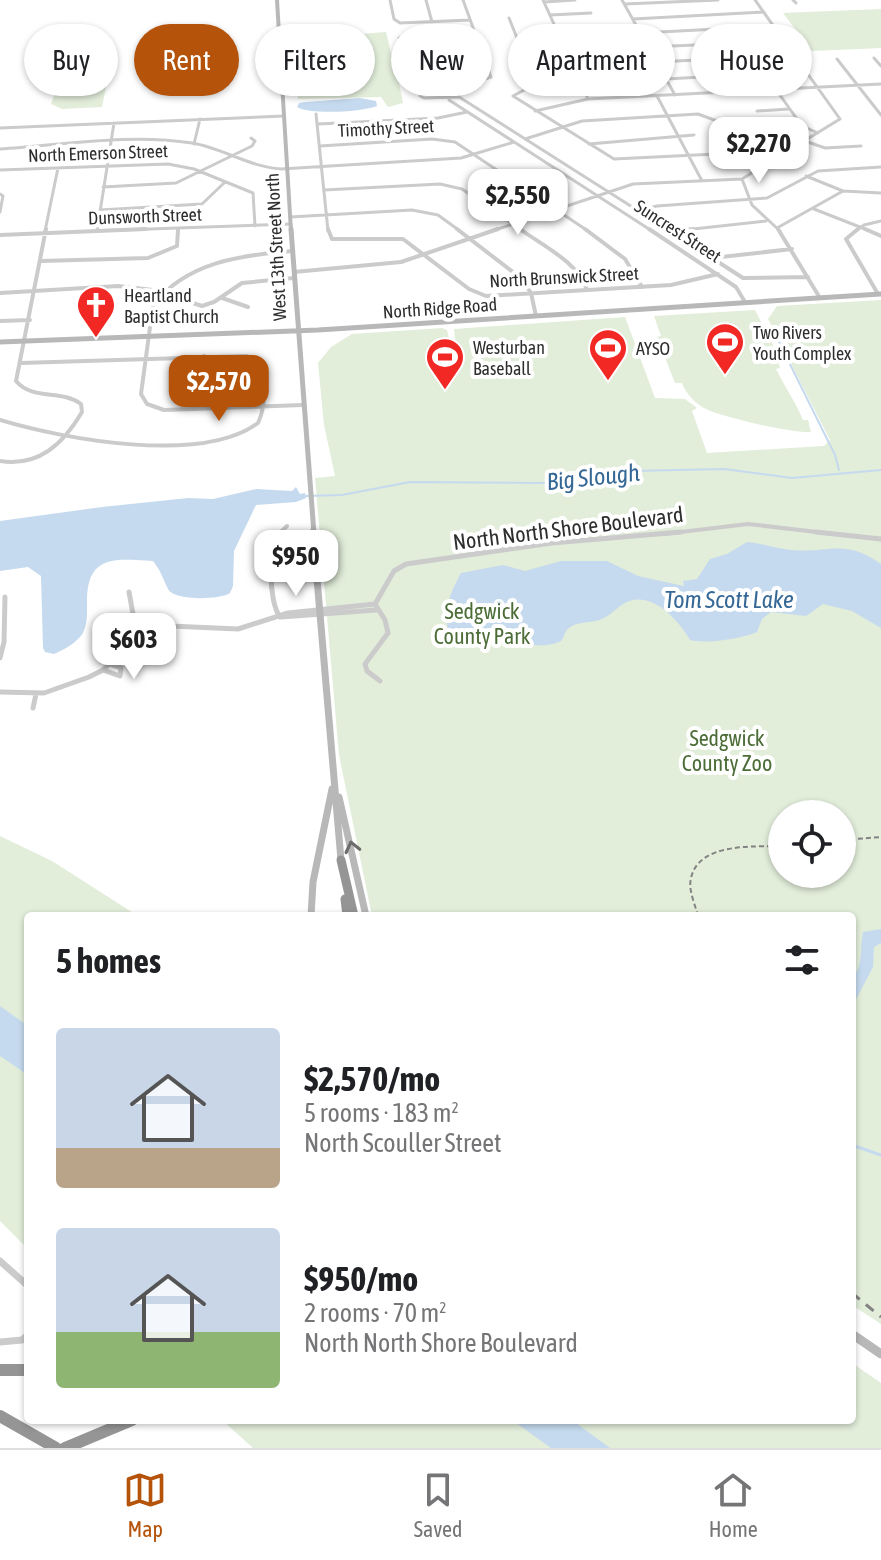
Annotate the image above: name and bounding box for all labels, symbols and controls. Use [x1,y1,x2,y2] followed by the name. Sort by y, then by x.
[24,24,118,96] chip: Buy
[134,24,239,96] chip: Rent
[255,24,375,96] chip: Filters
[391,24,492,96] chip: New
[508,24,675,96] chip: Apartment
[691,24,812,96] chip: House
[337,115,435,141] street label: Timothy Street
[694,117,824,185] pin: $2,270
[727,128,791,158] text: $2,270
[28,140,168,166] street label: North Emerson Street
[453,169,583,237] pin: $2,550
[262,173,290,321] street label: West 13th Street North
[486,180,550,210] text: $2,550
[631,195,725,267] street label: Suncrest Street
[88,204,202,228] street label: Dunsworth Street
[489,263,639,291] street label: North Brunswick Street
[75,284,117,339] church icon: Heartland Baptist Church
[124,285,219,327] place label: Heartland Baptist Church
[382,294,498,322] street label: North Ridge Road
[704,321,746,376] sports icon: Two Rivers Youth Complex
[753,322,851,364] place label: Two Rivers Youth Complex
[587,327,629,382] sports icon: AYSO
[424,336,466,391] sports icon: Westurban Baseball
[473,337,545,379] place label: Westurban Baseball
[636,338,670,359] place label: AYSO
[154,355,284,423] pin: $2,570
[187,366,251,396] text: $2,570
[545,459,641,495] water label: Big Slough
[451,501,685,555] street label: North North Shore Boulevard
[249,530,343,598] pin: $950
[272,541,320,571] text: $950
[664,586,794,613] water label: Tom Scott Lake
[434,598,531,649] park label: Sedgwick County Park
[87,613,181,681] pin: $603
[110,624,158,654] text: $603
[682,725,772,776] park label: Sedgwick County Zoo
[768,800,856,888] map controls
[768,800,856,888] button: locate
[344,841,361,855] one-way arrow
[780,938,824,982] icon: filters
[56,941,161,980] text: 5 homes
[304,1059,440,1098] text: $2,570/mo
[120,1060,216,1156] icon: home
[304,1098,459,1128] text: 5 rooms · 183 m²
[304,1128,502,1158] text: North Scouller Street
[304,1259,418,1298] text: $950/mo
[120,1260,216,1356] icon: home
[304,1298,446,1328] text: 2 rooms · 70 m²
[304,1328,578,1358] text: North North Shore Boulevard
[123,1468,167,1542] tab: Map
[414,1468,462,1542] tab: Saved
[709,1468,758,1542] tab: Home

